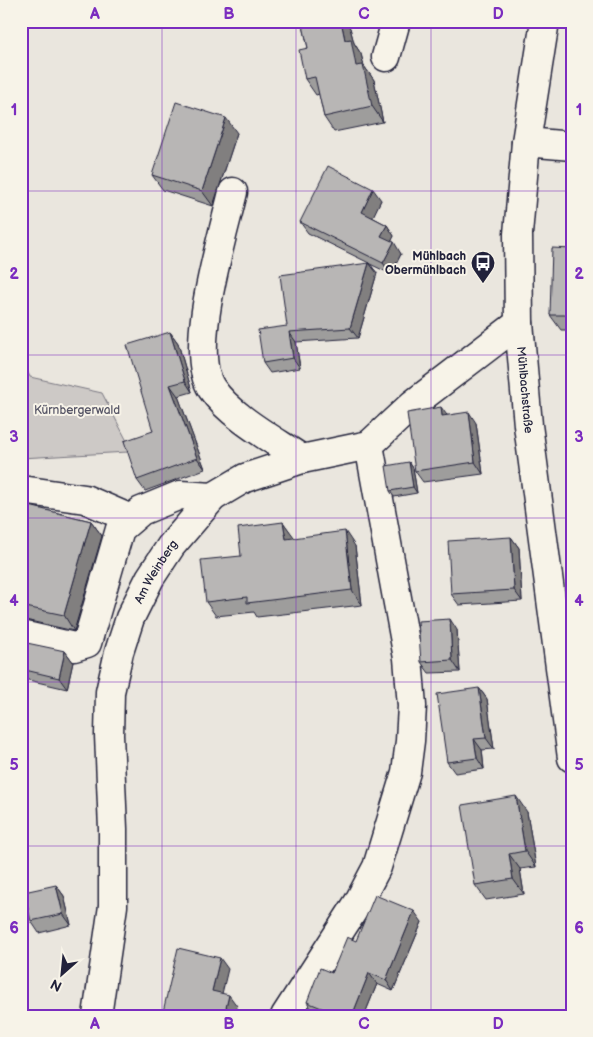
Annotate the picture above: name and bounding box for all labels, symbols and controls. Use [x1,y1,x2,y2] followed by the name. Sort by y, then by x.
[89,5,100,24] text: A
[223,5,235,24] text: B
[358,5,370,24] text: C
[492,5,504,24] text: D
[11,101,17,120] text: 1
[576,101,582,120] text: 1
[385,249,466,278] place label: Mühlbach Obermühlbach
[470,250,496,284] bus stop icon: Mühlbach Obermühlbach
[9,265,19,284] text: 2
[574,265,584,284] text: 2
[513,346,536,434] street label: Mühlbachstraße
[34,403,120,418] park label: Kürnbergerwald
[9,428,19,447] text: 3
[574,428,584,447] text: 3
[131,537,181,606] street label: Am Weinberg
[9,592,19,611] text: 4
[574,592,584,611] text: 4
[9,756,19,775] text: 5
[574,756,584,775] text: 5
[9,919,19,938] text: 6
[574,919,584,938] text: 6
[38,950,88,1000] north arrow
[48,975,65,995] text: N
[89,1015,100,1034] text: A
[223,1015,235,1034] text: B
[358,1015,370,1034] text: C
[492,1015,504,1034] text: D

